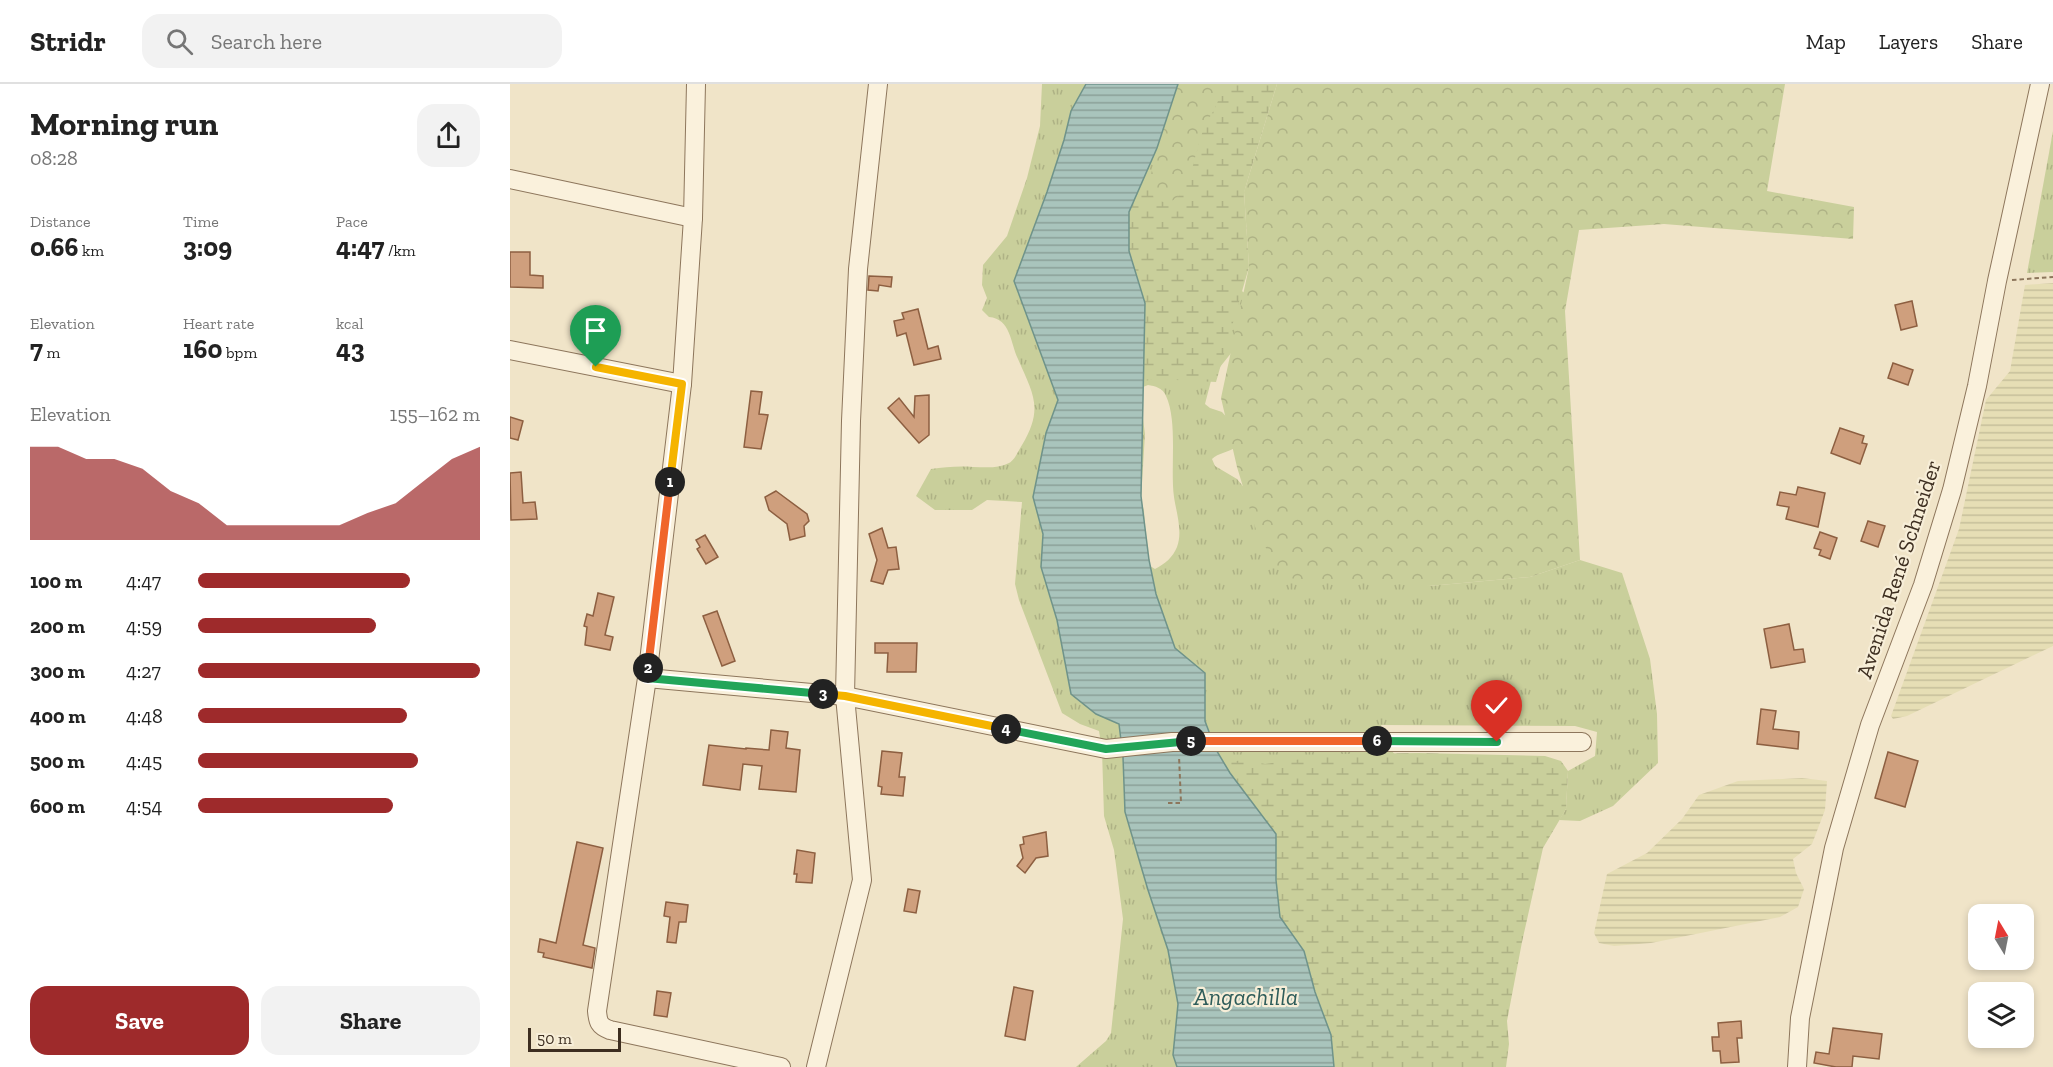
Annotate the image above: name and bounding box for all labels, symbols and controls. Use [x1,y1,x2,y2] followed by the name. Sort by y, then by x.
[142,14,562,68] search box
[30,25,106,58] text: Stridr
[163,25,196,58] icon: search
[211,28,322,55] text: Search here
[1806,29,1846,54] text: Map
[1879,29,1938,54] text: Layers
[1971,29,2023,54] text: Share
[30,104,218,143] text: Morning run
[417,104,480,167] button: share
[30,146,78,170] text: 08:28
[30,212,91,231] text: Distance
[183,212,219,231] text: Time
[336,212,368,231] text: Pace
[30,231,78,263] text: 0.66
[183,231,232,263] text: 3:09
[336,231,384,263] text: 4:47
[78,241,104,260] text: km
[384,241,416,260] text: /km
[570,305,621,367] pin
[30,314,95,333] text: Elevation
[183,314,254,333] text: Heart rate
[336,314,363,333] text: kcal
[579,314,612,347] icon: arrive
[30,333,43,365] text: 7
[183,333,222,365] text: 160
[336,333,365,365] text: 43
[43,343,60,362] text: m
[222,343,257,362] text: bpm
[30,402,111,426] text: Elevation
[390,402,480,426] text: 155–162 m
[1850,457,1946,681] street label: Avenida René Schneider
[655,467,685,497] pin: 1
[667,472,673,491] text: 1
[30,569,82,593] text: 100 m
[126,569,161,593] text: 4:47
[30,614,85,638] text: 200 m
[126,614,162,638] text: 4:59
[633,653,663,683] pin: 2
[644,658,652,677] text: 2
[30,659,85,683] text: 300 m
[126,659,161,683] text: 4:27
[808,679,838,709] pin: 3
[1471,680,1522,742] pin
[819,684,827,703] text: 3
[1480,689,1513,722] icon: check
[30,704,86,728] text: 400 m
[126,704,163,728] text: 4:48
[991,714,1021,744] pin: 4
[1001,719,1011,738] text: 4
[1176,726,1206,756] pin: 5
[1362,726,1392,756] pin: 6
[1187,731,1195,750] text: 5
[1373,731,1381,750] text: 6
[30,749,85,773] text: 500 m
[126,749,162,773] text: 4:45
[30,794,85,818] text: 600 m
[126,794,162,818] text: 4:54
[1968,904,2034,970] north arrow
[1968,904,2034,1048] map controls
[1193,982,1298,1011] water label: Angachilla
[1968,982,2034,1048] button: layers
[30,986,249,1055] button: Save
[261,986,480,1055] button: Share
[528,1025,621,1052] scale bar
[537,1029,572,1048] text: 50 m

